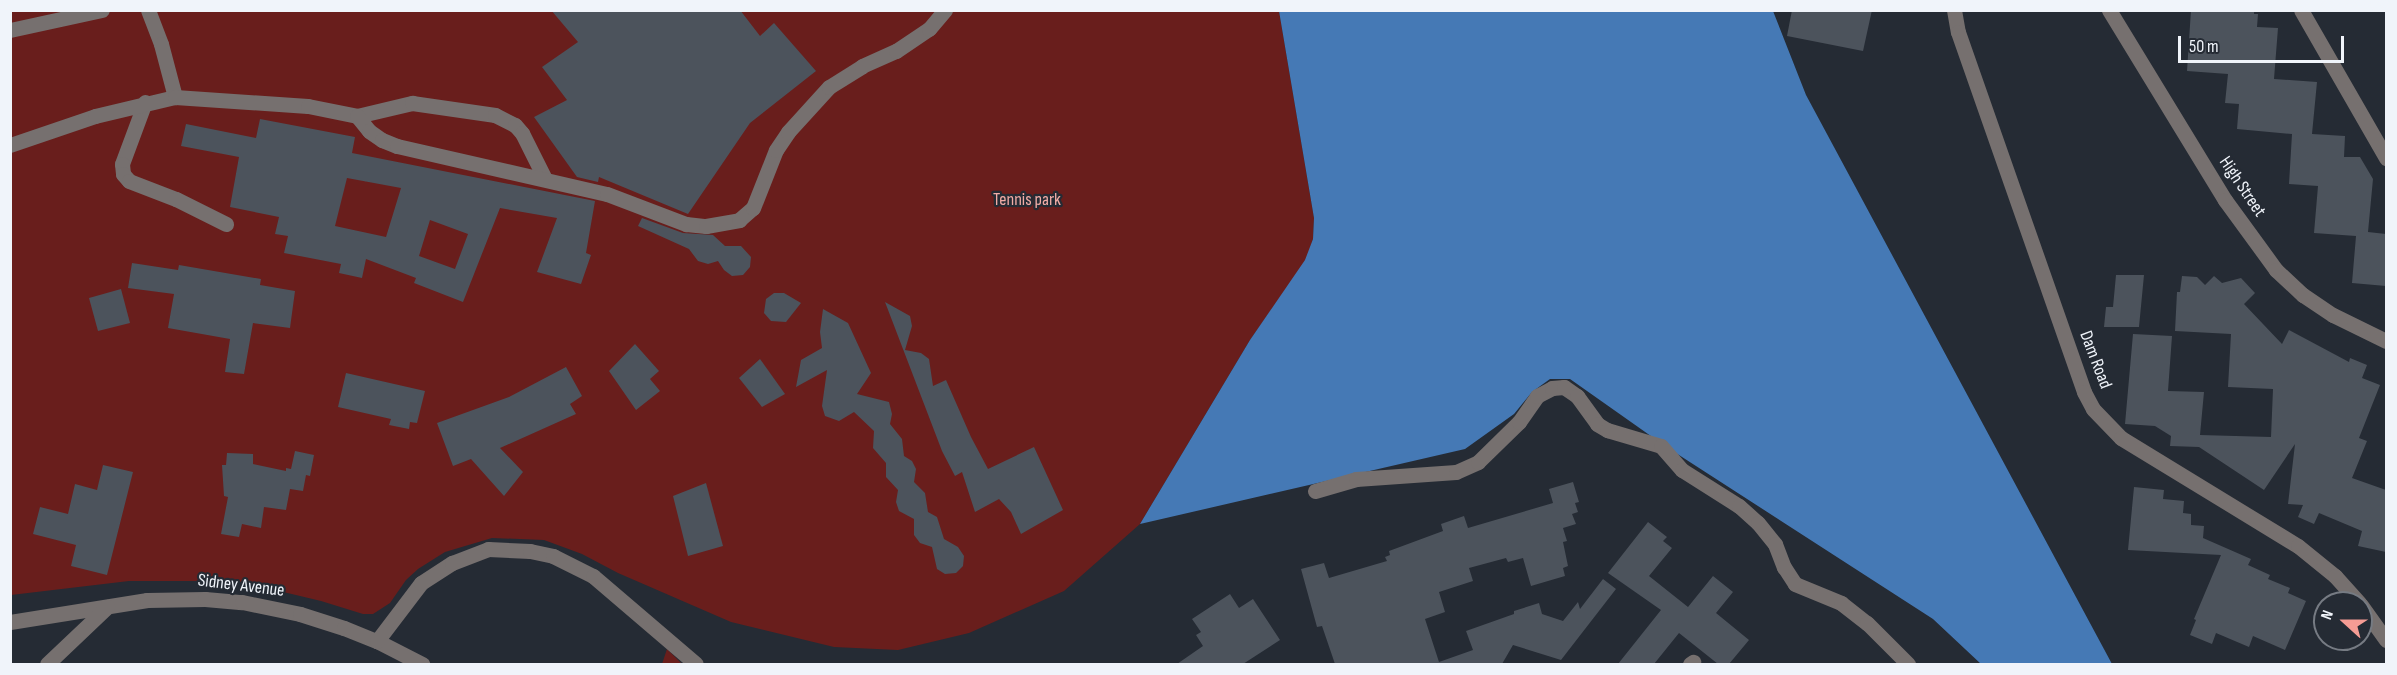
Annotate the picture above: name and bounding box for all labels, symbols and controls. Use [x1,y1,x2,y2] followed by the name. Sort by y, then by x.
[2181,24,2348,62] scale bar
[2189,36,2219,57] text: 50 m
[2214,153,2270,221] street label: High Street
[993,189,1061,211] park label: Tennis park
[2074,328,2116,392] street label: Dam Road
[196,570,286,602] street label: Sidney Avenue
[2313,591,2373,651] north arrow
[2317,608,2338,622] text: N

